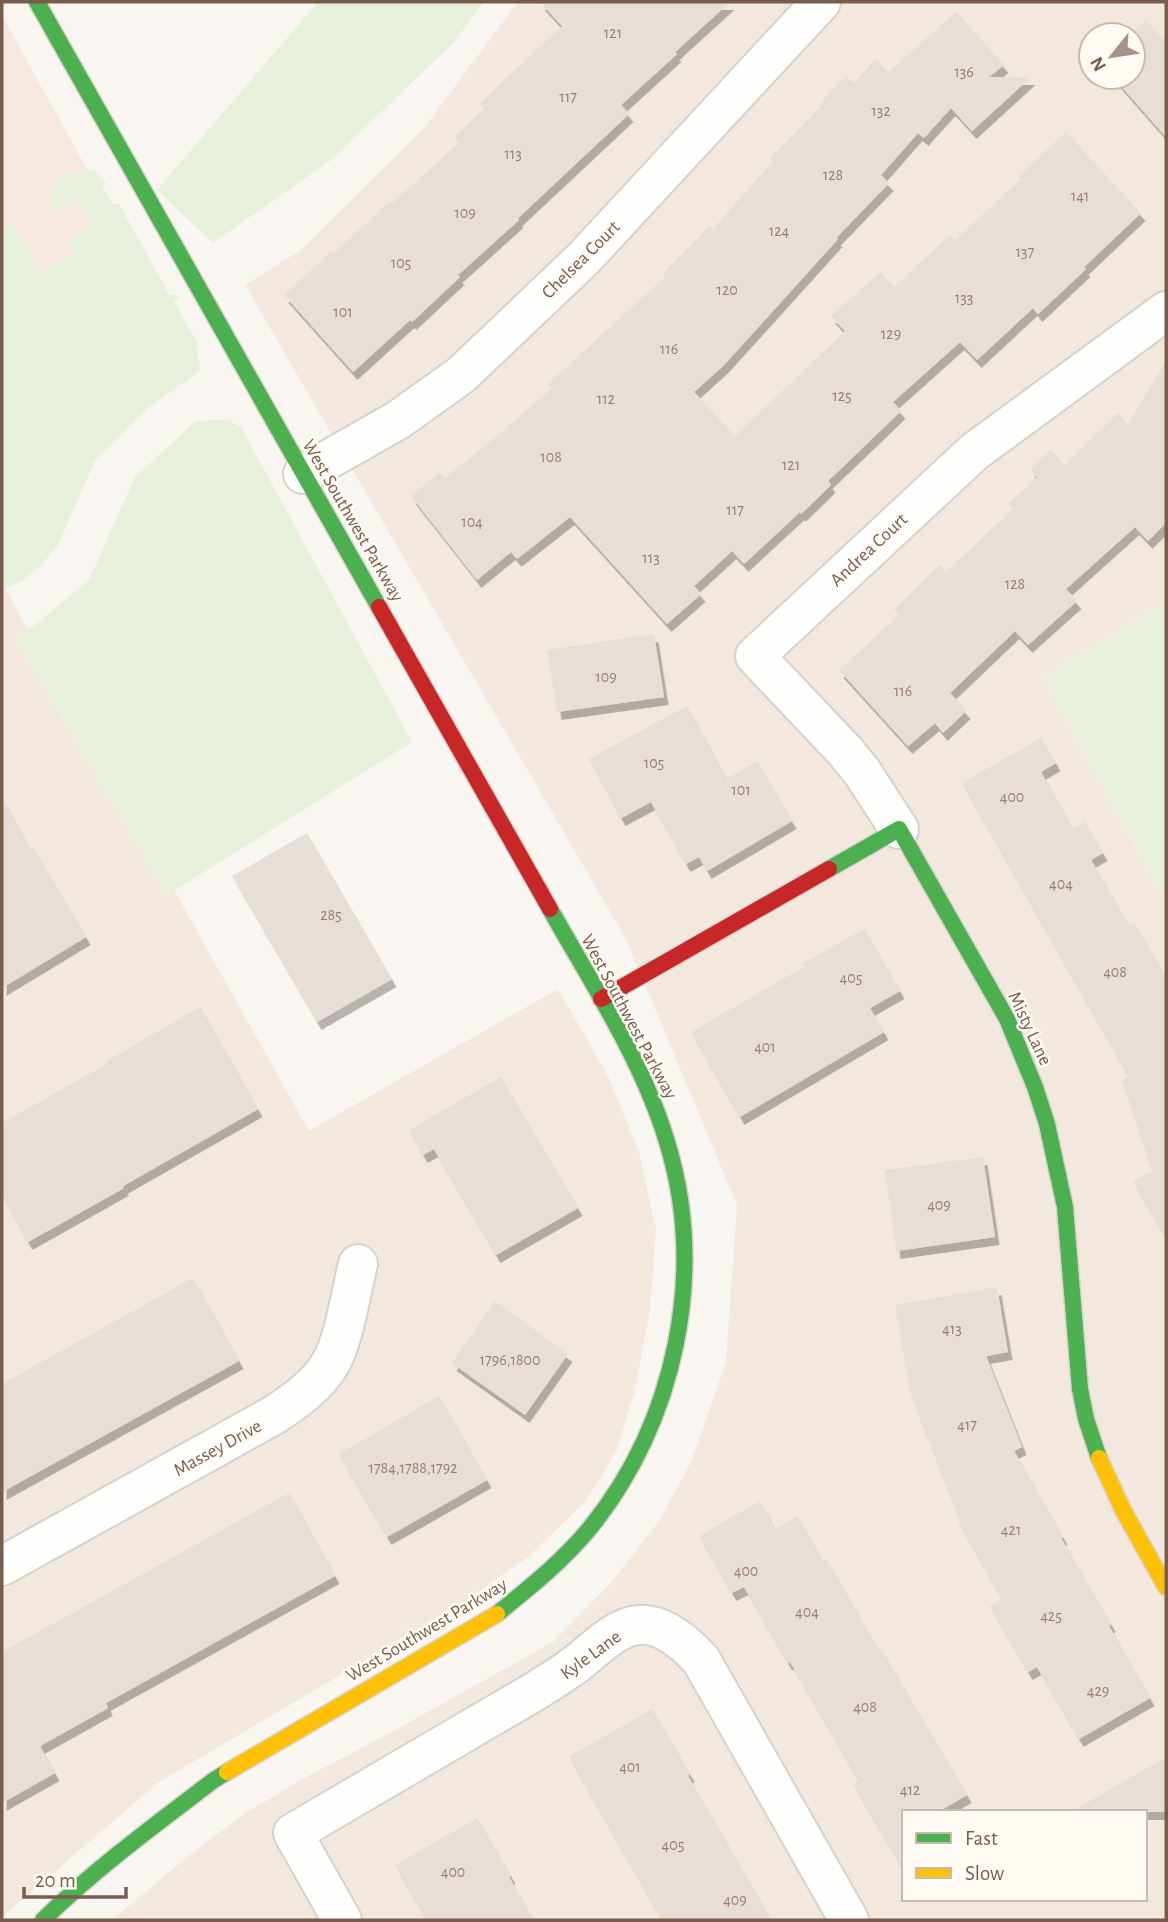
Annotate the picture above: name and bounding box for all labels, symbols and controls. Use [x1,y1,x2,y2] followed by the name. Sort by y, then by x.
[1077,21,1147,91] north arrow
[604,25,622,41] house number: 121
[1087,53,1110,74] text: N
[954,64,974,80] house number: 136
[559,89,577,105] house number: 117
[871,103,891,119] house number: 132
[504,146,522,162] house number: 113
[823,167,843,183] house number: 128
[1071,188,1089,204] house number: 141
[454,205,476,221] house number: 109
[538,217,624,303] street label: Chelsea Court
[769,223,790,239] house number: 124
[1016,244,1035,260] house number: 137
[391,255,411,271] house number: 105
[716,282,738,298] house number: 120
[955,290,973,306] house number: 133
[333,304,353,320] house number: 101
[881,326,901,342] house number: 129
[660,341,678,357] house number: 116
[832,388,852,404] house number: 125
[597,391,615,407] house number: 112
[299,436,407,605] street label: West Southwest Parkway
[540,449,562,465] house number: 108
[782,457,800,473] house number: 121
[726,502,744,518] house number: 117
[827,510,911,590] street label: Andrea Court
[461,514,483,530] house number: 104
[642,550,660,566] house number: 113
[1005,576,1025,592] house number: 128
[595,669,617,685] house number: 109
[894,683,912,699] house number: 116
[644,755,664,771] house number: 105
[731,782,751,798] house number: 101
[1000,789,1024,805] house number: 400
[1049,876,1073,892] house number: 404
[320,907,342,923] house number: 285
[577,931,680,1102] street label: West Southwest Parkway
[1103,964,1127,980] house number: 408
[840,970,862,986] house number: 405
[1004,989,1055,1068] street label: Misty Lane
[754,1039,776,1055] house number: 401
[927,1197,951,1213] house number: 409
[942,1321,962,1337] house number: 413
[480,1352,540,1368] house number: 1796,1800
[171,1416,265,1480] street label: Massey Drive
[957,1417,977,1433] house number: 417
[368,1460,458,1476] house number: 1784,1788,1792
[1001,1522,1021,1538] house number: 421
[734,1563,758,1579] house number: 400
[343,1575,510,1686] street label: West Southwest Parkway
[795,1604,819,1620] house number: 404
[1040,1608,1062,1624] house number: 425
[557,1627,625,1683] street label: Kyle Lane
[1087,1683,1109,1699] house number: 429
[853,1699,877,1715] house number: 408
[619,1759,641,1775] house number: 401
[900,1782,920,1798] house number: 412
[902,1810,1147,1901] legend
[965,1828,998,1849] text: Fast
[662,1837,684,1853] house number: 405
[24,1856,126,1900] scale bar
[965,1863,1004,1884] text: Slow
[441,1864,465,1880] house number: 400
[35,1870,76,1891] text: 20 m
[723,1892,747,1908] house number: 409

